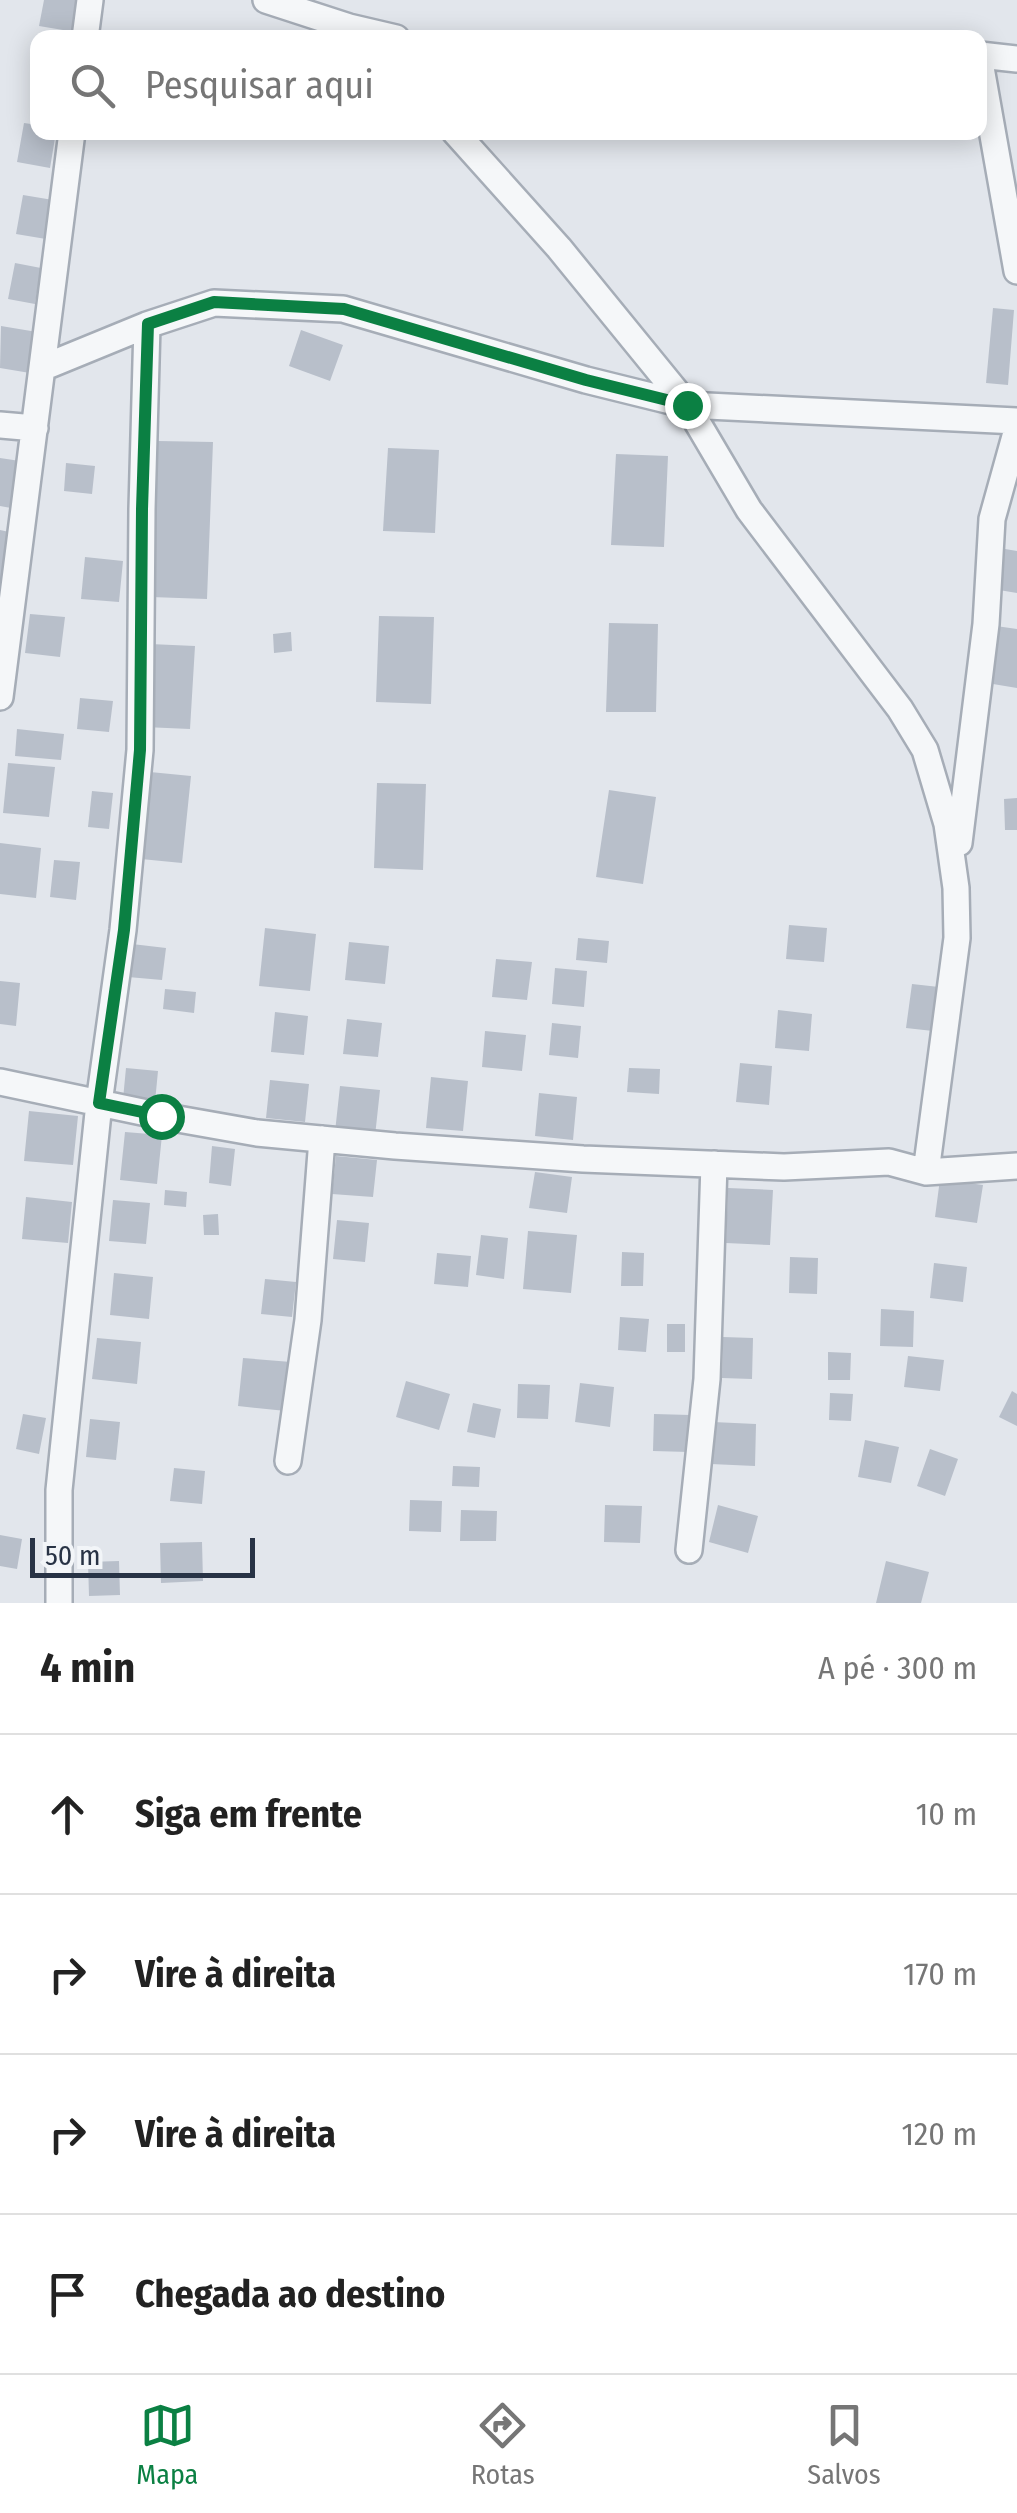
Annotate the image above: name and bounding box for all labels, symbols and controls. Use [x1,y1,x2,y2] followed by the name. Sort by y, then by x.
[30,30,987,140] search box
[65,58,120,113] icon: search
[145,62,374,108] text: Pesquisar aqui
[665,383,711,429] route end
[139,1094,185,1140] route start
[30,1533,255,1578] scale bar
[45,1539,101,1572] text: 50 m
[40,1643,135,1693] text: 4 min
[818,1649,977,1687] text: A pé · 300 m
[40,1787,95,1842] icon: ahead
[135,1791,362,1837] text: Siga em frente
[916,1795,977,1833] text: 10 m
[40,1947,95,2002] icon: right
[135,1951,336,1997] text: Vire à direita
[903,1955,977,1993] text: 170 m
[40,2107,95,2162] icon: right
[135,2111,336,2157] text: Vire à direita
[902,2115,977,2153] text: 120 m
[40,2267,95,2322] icon: arrive
[135,2271,445,2317] text: Chegada ao destino
[136,2398,198,2491] tab: Mapa
[471,2398,535,2491] tab: Rotas
[807,2398,881,2491] tab: Salvos

